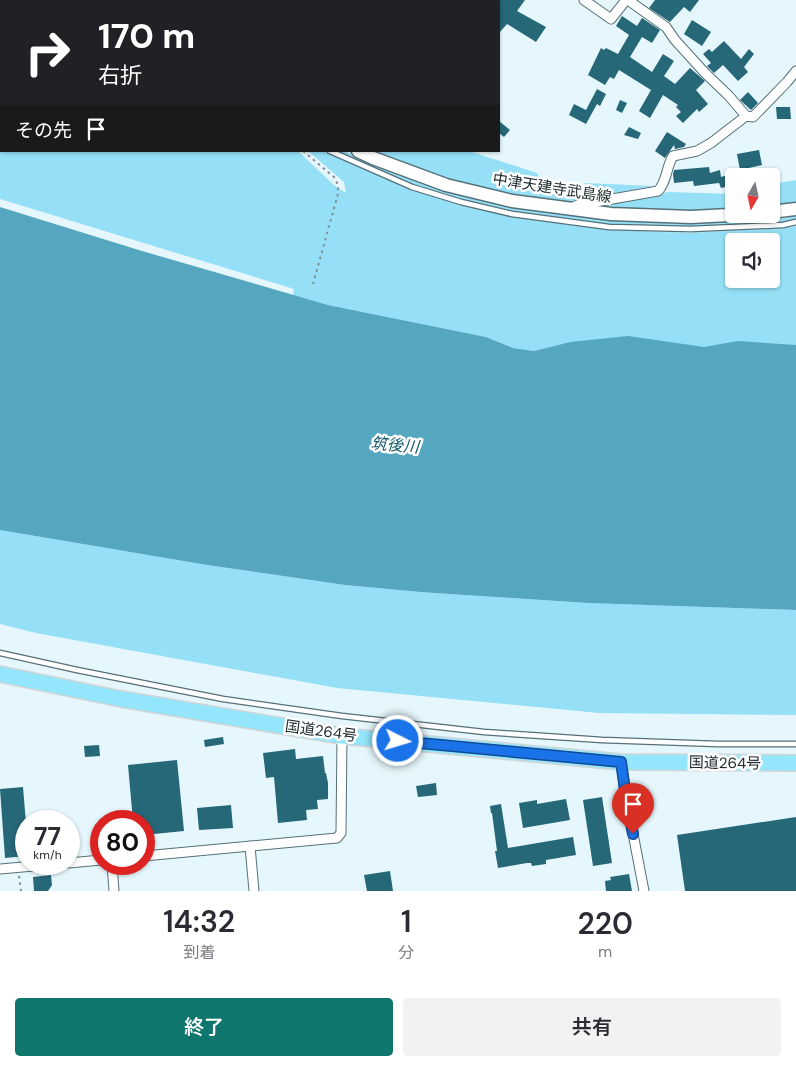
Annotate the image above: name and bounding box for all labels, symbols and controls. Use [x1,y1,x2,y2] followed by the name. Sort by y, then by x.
[98,13,195,59] text: 170 m
[15,20,80,85] icon: right
[98,61,142,90] text: 右折
[82,115,110,143] icon: arrive
[15,118,72,143] text: その先
[725,168,780,222] north arrow
[725,168,780,288] map controls
[491,169,613,207] street label: 中津天建寺武島線
[725,233,780,288] button: sound
[370,432,422,458] water label: 筑後川
[371,714,423,766] position arrow
[284,716,358,746] street label: 国道264号
[689,752,761,774] street label: 国道264号
[612,783,654,834] pin
[619,790,647,818] icon: arrive
[90,810,155,875] speed limit sign: 80
[34,820,61,853] text: 77
[33,847,62,863] text: km/h
[163,902,235,941] text: 14:32
[401,902,412,941] text: 1
[577,904,633,943] text: 220
[598,941,612,962] text: m
[183,942,215,963] text: 到着
[398,942,414,963] text: 分
[15,998,393,1056] button: 終了
[403,998,781,1056] button: 共有

